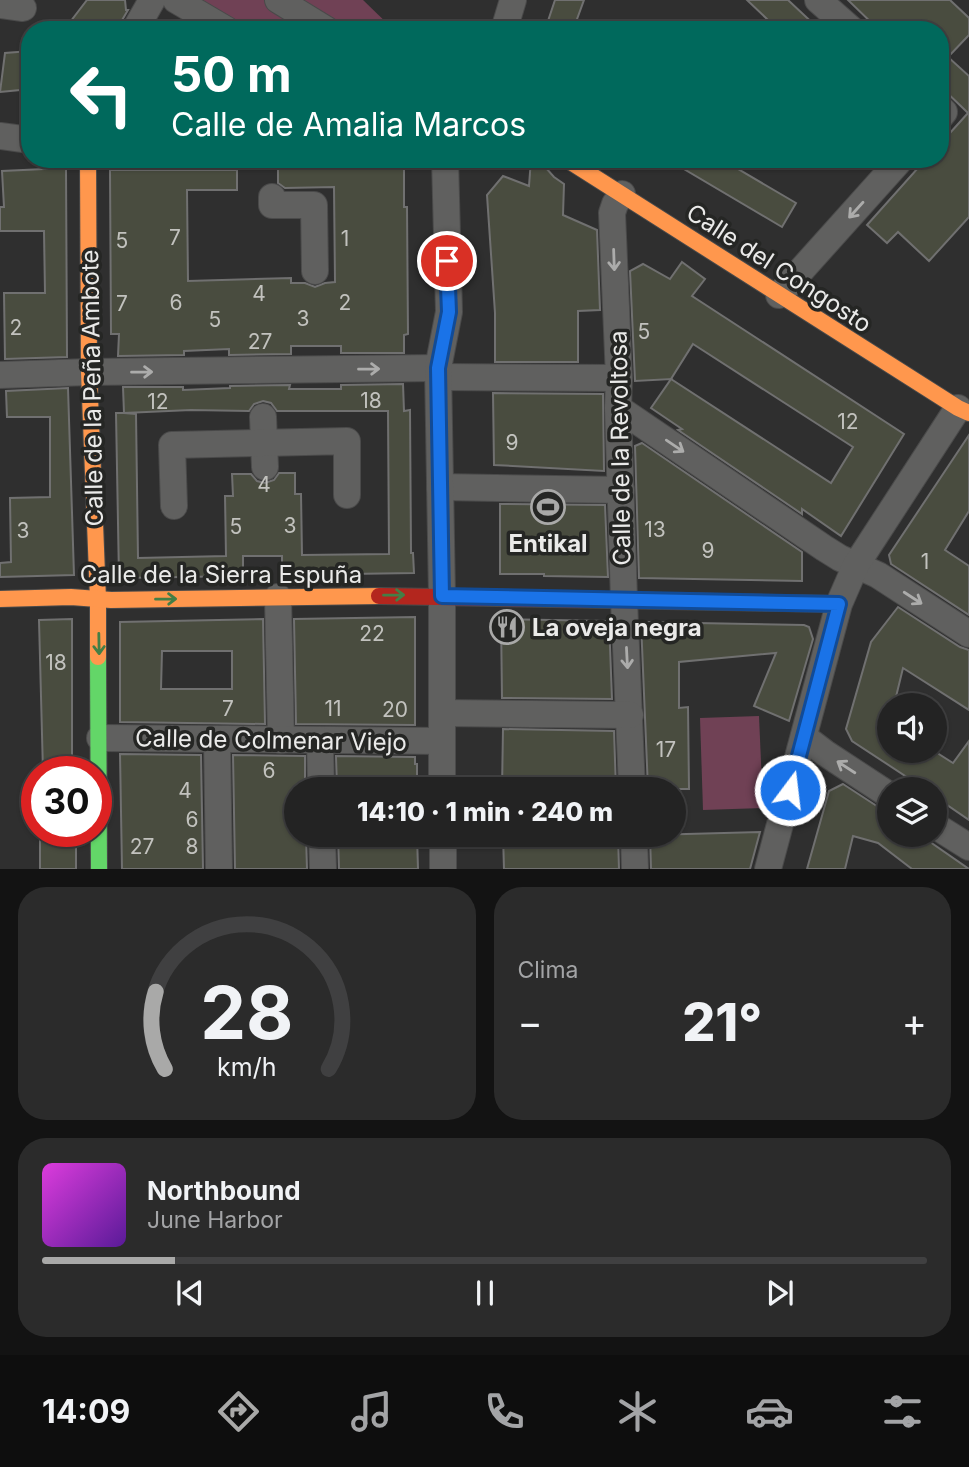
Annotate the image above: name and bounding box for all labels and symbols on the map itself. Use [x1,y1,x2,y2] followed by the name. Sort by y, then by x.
[681,197,877,339] street label: Calle del Congosto
[847,201,864,218] one-way arrow
[169,225,181,250] house number: 7
[341,226,349,251] house number: 1
[116,228,128,253] house number: 5
[417,231,477,291] pin
[608,248,621,270] one-way arrow
[75,249,109,527] street label: Calle de la Peña Ambote
[252,281,266,306] house number: 4
[169,290,183,315] house number: 6
[339,290,351,315] house number: 2
[116,291,128,316] house number: 7
[297,306,309,331] house number: 3
[209,307,221,332] house number: 5
[10,315,22,340] house number: 2
[638,319,650,344] house number: 5
[248,329,272,354] house number: 27
[603,330,637,566] street label: Calle de la Revoltosa
[357,362,380,376] one-way arrow
[130,365,153,379] one-way arrow
[360,388,382,413] house number: 18
[147,389,169,414] house number: 12
[837,409,859,434] house number: 12
[505,430,519,455] house number: 9
[664,439,684,453] one-way arrow
[257,472,271,497] house number: 4
[529,488,567,526] sports icon: Entikal
[284,513,296,538] house number: 3
[230,514,242,539] house number: 5
[644,517,666,542] house number: 13
[17,518,29,543] house number: 3
[508,529,588,558] place label: Entikal
[701,538,715,563] house number: 9
[921,549,929,574] house number: 1
[80,560,362,589] street label: Calle de la Sierra Espuña
[382,588,405,602] one-way arrow
[154,592,177,606] one-way arrow
[903,592,923,606] one-way arrow
[488,608,526,646] restaurant icon: La oveja negra
[532,613,702,642] place label: La oveja negra
[359,621,385,646] house number: 22
[92,632,105,655] one-way arrow
[621,647,634,669] one-way arrow
[45,650,67,675] house number: 18
[222,696,234,721] house number: 7
[324,696,342,721] house number: 11
[382,697,408,722] house number: 20
[135,723,407,757] street label: Calle de Colmenar Viejo
[656,737,676,762] house number: 17
[753,753,827,827] position arrow
[21,756,112,847] speed limit sign: 30
[262,758,276,783] house number: 6
[837,759,856,774] one-way arrow
[178,778,192,803] house number: 4
[185,807,199,832] house number: 6
[130,834,154,859] house number: 27
[186,834,199,859] house number: 8

